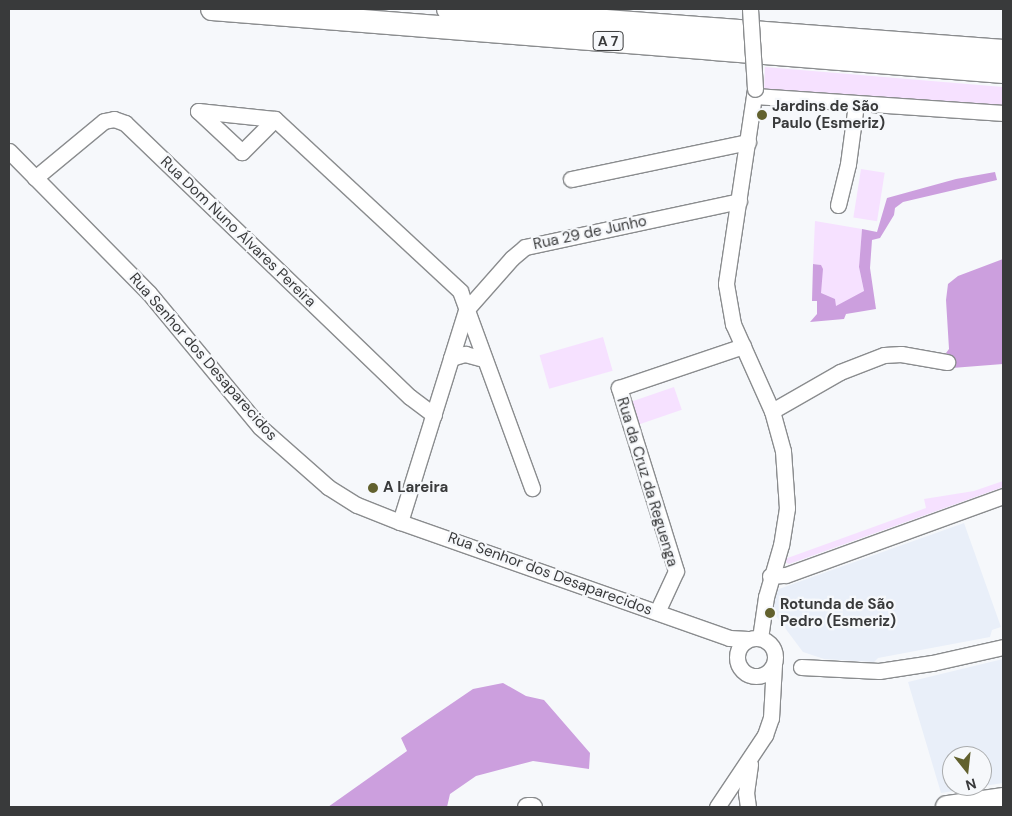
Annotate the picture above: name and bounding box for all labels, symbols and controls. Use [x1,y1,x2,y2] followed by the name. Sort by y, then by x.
[592,29,624,52] road number: A 7
[772,97,885,132] place label: Jardins de São Paulo (Esmeriz)
[756,109,768,121] marker: Jardins de São Paulo (Esmeriz)
[157,153,319,311] street label: Rua Dom Nuno Álvares Pereira
[532,212,648,254] street label: Rua 29 de Junho
[125,269,281,445] street label: Rua Senhor dos Desaparecidos
[613,395,681,569] street label: Rua da Cruz da Reguenga
[383,479,448,497] place label: A Lareira
[367,482,379,494] marker: A Lareira
[445,529,655,619] street label: Rua Senhor dos Desaparecidos
[780,595,896,630] place label: Rotunda de São Pedro (Esmeriz)
[764,607,776,619] marker: Rotunda de São Pedro (Esmeriz)
[942,746,992,796] north arrow
[963,774,978,795] text: N

